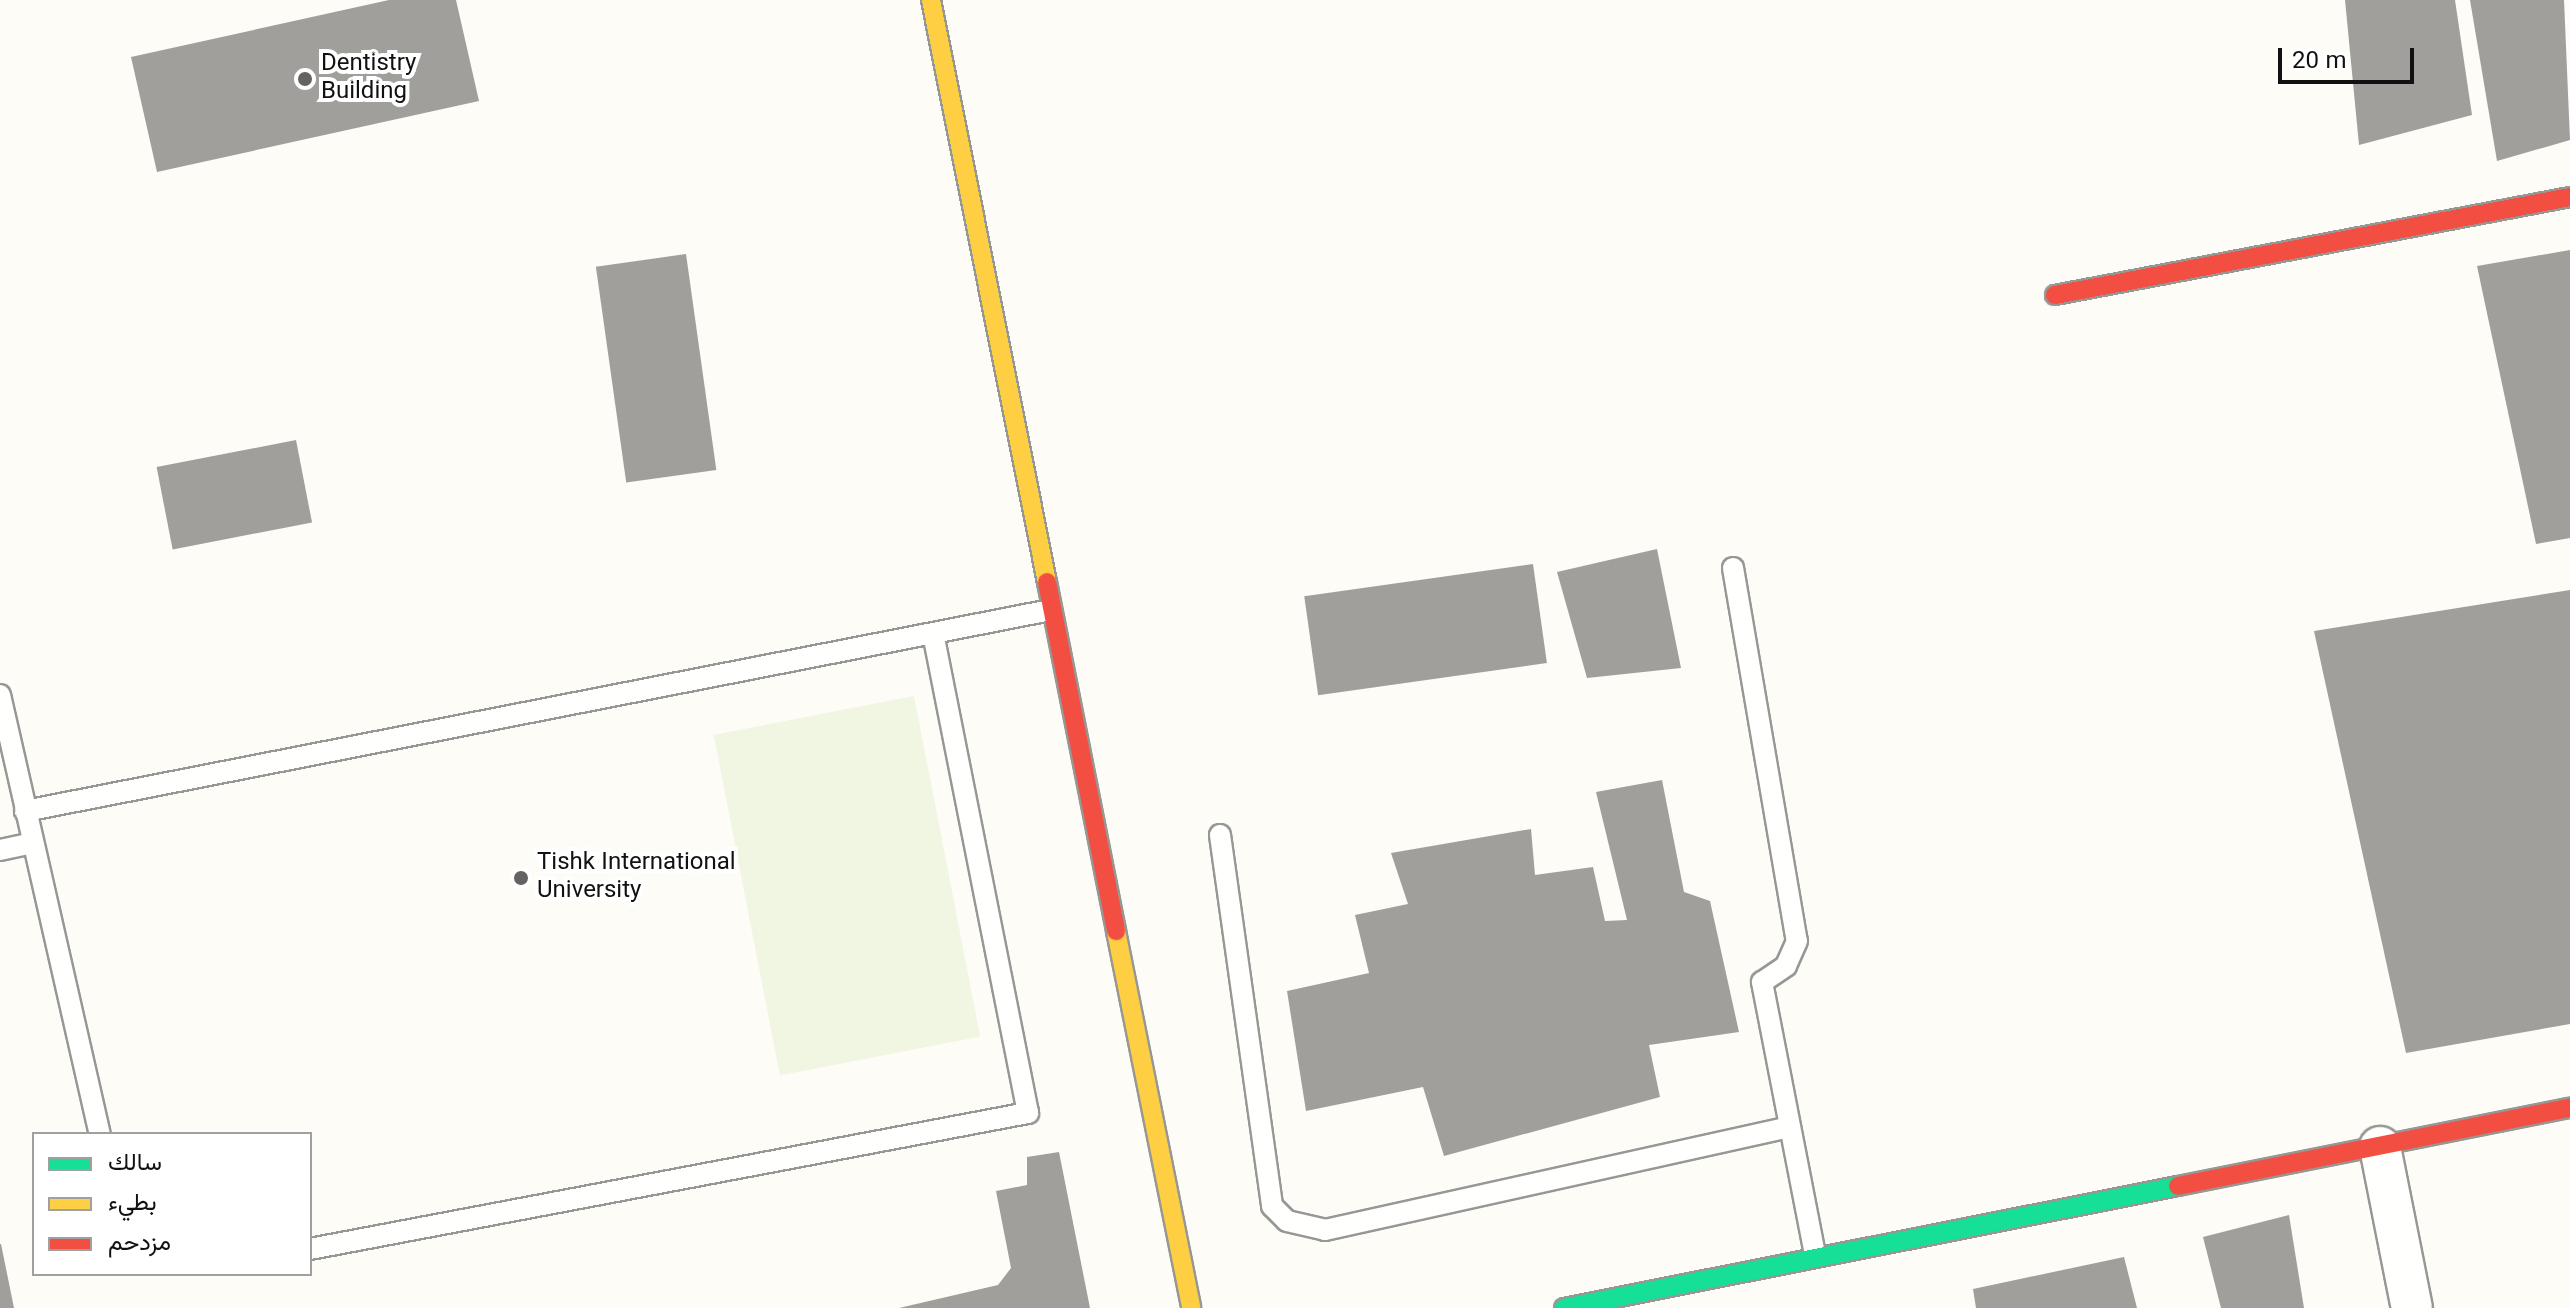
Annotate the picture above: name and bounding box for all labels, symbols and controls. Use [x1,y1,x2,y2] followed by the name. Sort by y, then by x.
[2282,32,2418,82] scale bar
[2292,43,2346,81] text: 20 m
[321,51,416,107] place label: Dentistry Building
[296,70,314,88] marker: Dentistry Building
[537,850,736,906] place label: Tishk International University
[512,869,530,887] marker: Tishk International University
[32,1132,312,1276] legend
[108,1145,162,1183] text: سالك
[108,1185,157,1223] text: بطيء
[108,1225,171,1263] text: مزدحم

